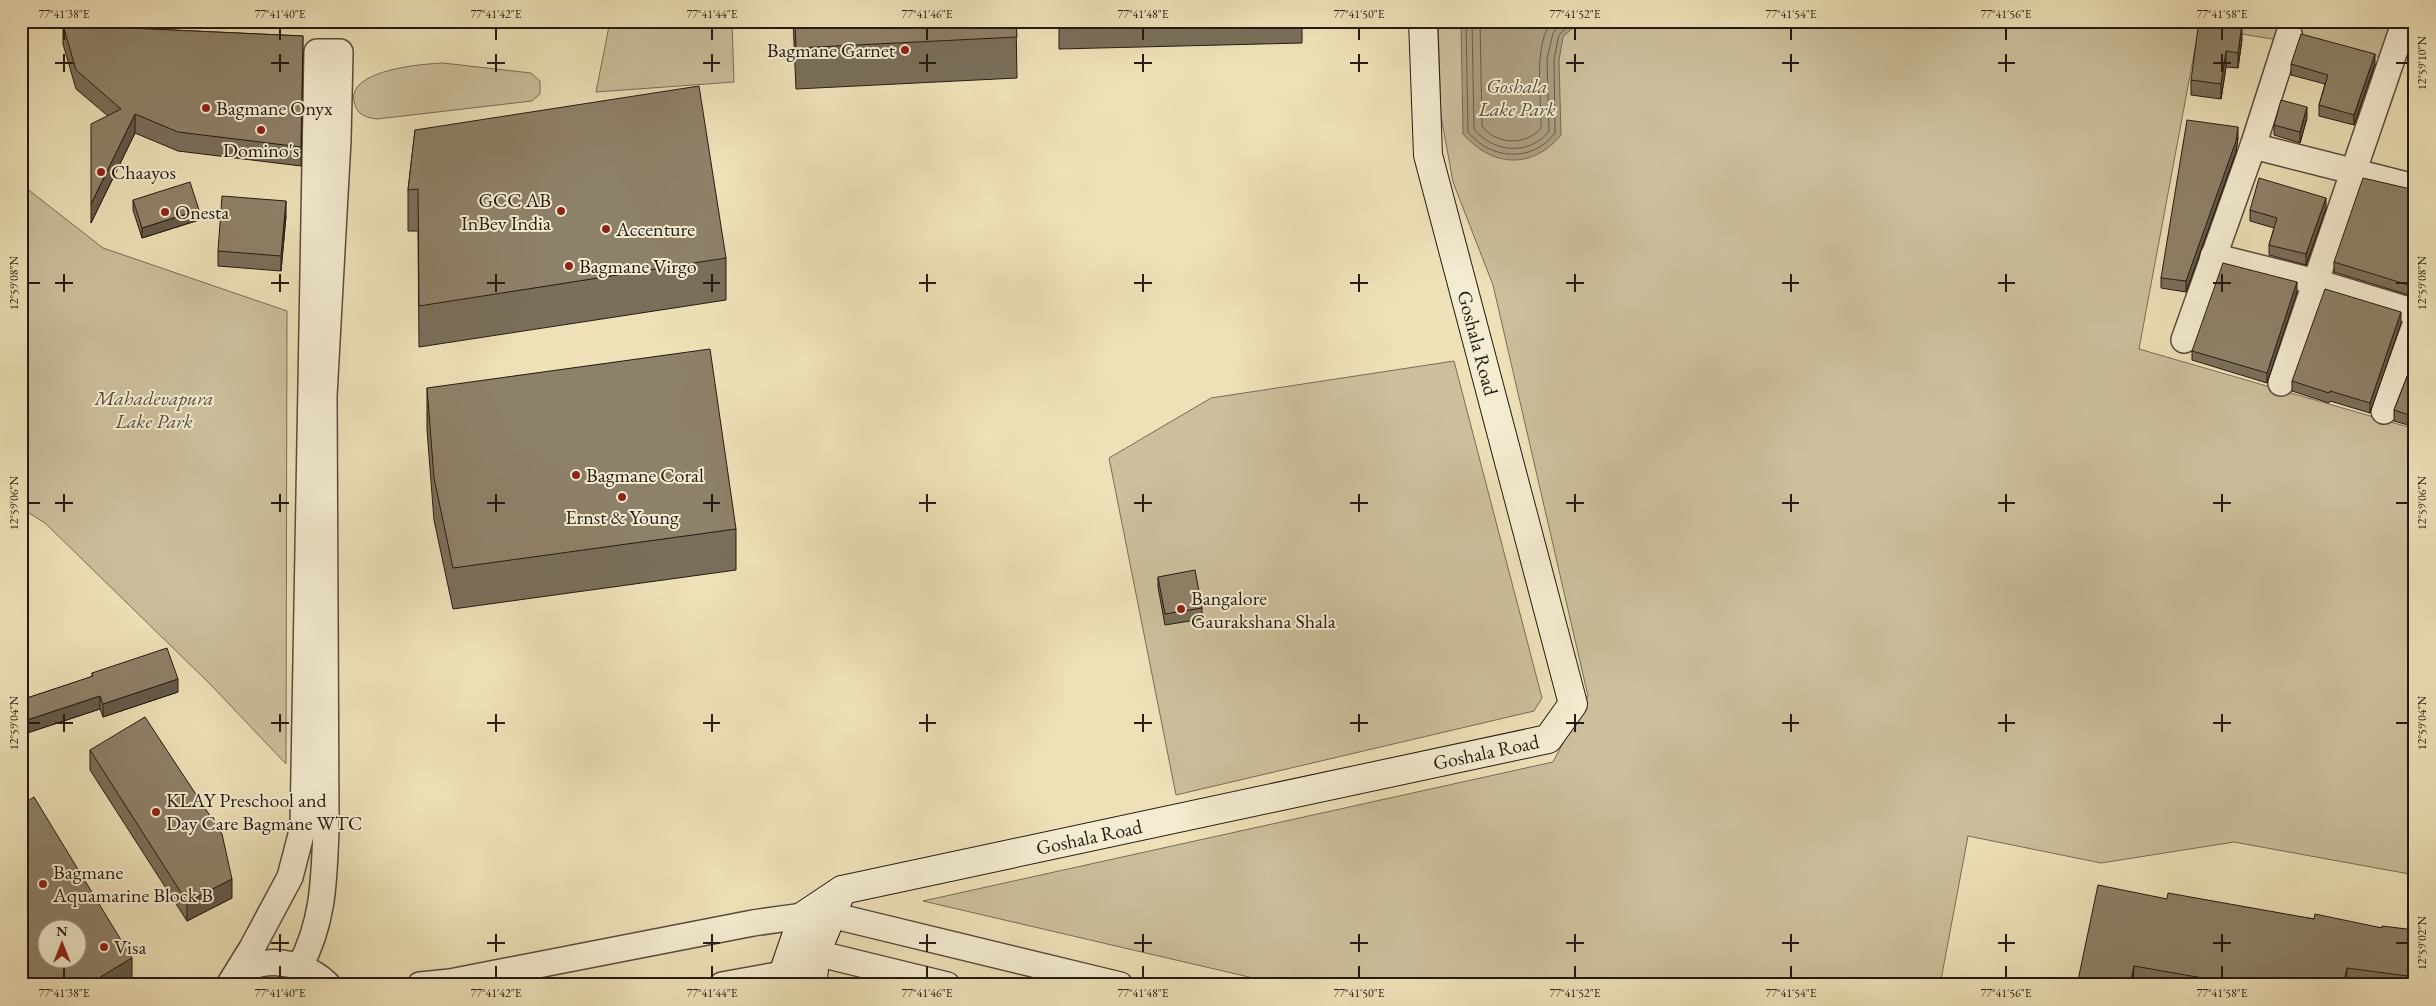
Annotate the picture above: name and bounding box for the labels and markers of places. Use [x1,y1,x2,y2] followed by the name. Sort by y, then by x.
[767,37,896,63] place label: Bagmane Garnet
[899,44,911,56] marker: Bagmane Garnet
[216,95,333,121] place label: Bagmane Onyx
[200,102,212,114] marker: Bagmane Onyx
[255,124,267,136] marker: Domino's
[223,137,299,163] place label: Domino's
[111,159,176,185] place label: Chaayos
[95,166,107,178] marker: Chaayos
[461,187,551,236] place label: GCC AB InBev India
[175,199,229,225] place label: Onesta
[555,205,567,217] marker: GCC AB InBev India
[159,206,171,218] marker: Onesta
[615,216,695,242] place label: Accenture
[600,223,612,235] marker: Accenture
[579,253,697,279] place label: Bagmane Virgo
[563,260,575,272] marker: Bagmane Virgo
[586,462,704,488] place label: Bagmane Coral
[570,469,582,481] marker: Bagmane Coral
[616,491,628,503] marker: Ernst & Young
[565,504,679,530] place label: Ernst & Young
[1191,585,1336,634] place label: Bangalore Gaurakshana Shala
[1175,603,1187,615] marker: Bangalore Gaurakshana Shala
[166,787,362,836] place label: KLAY Preschool and Day Care Bagmane WTC
[150,806,162,818] marker: KLAY Preschool and Day Care Bagmane WTC
[52,859,213,908] place label: Bagmane Aquamarine Block B
[37,878,49,890] marker: Bagmane Aquamarine Block B
[114,934,146,960] place label: Visa
[98,941,110,953] marker: Visa

